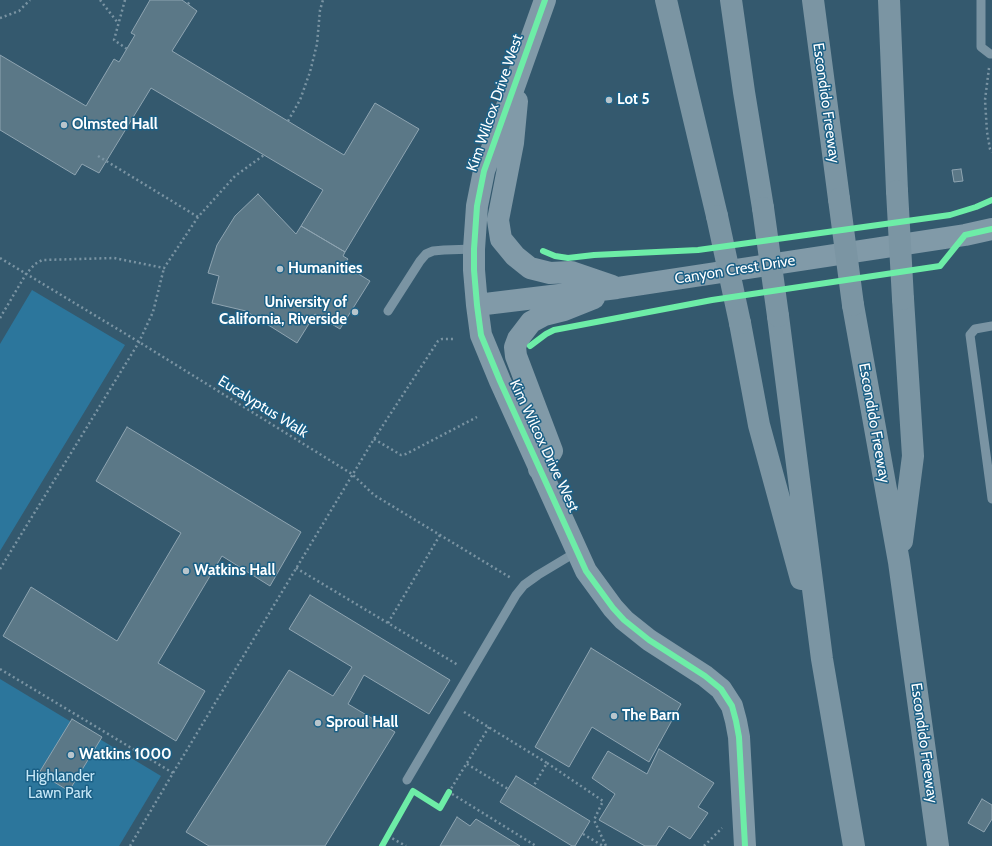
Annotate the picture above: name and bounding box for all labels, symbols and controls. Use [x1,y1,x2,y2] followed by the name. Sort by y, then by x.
[463,32,527,174] street label: Kim Wilcox Drive West
[809,42,843,164] street label: Escondido Freeway
[617,91,649,109] place label: Lot 5
[604,95,614,105] marker: Lot 5
[72,116,158,134] place label: Olmsted Hall
[59,120,69,130] marker: Olmsted Hall
[673,252,797,288] street label: Canyon Crest Drive
[288,260,362,278] place label: Humanities
[275,264,285,274] marker: Humanities
[219,294,347,329] place label: University of California, Riverside
[350,307,360,317] marker: University of California, Riverside
[855,362,893,484] street label: Escondido Freeway
[215,372,311,442] street label: Eucalyptus Walk
[505,377,583,515] street label: Kim Wilcox Drive West
[194,562,275,580] place label: Watkins Hall
[181,566,191,576] marker: Watkins Hall
[907,682,941,804] street label: Escondido Freeway
[622,707,680,725] place label: The Barn
[609,711,619,721] marker: The Barn
[326,714,398,732] place label: Sproul Hall
[313,718,323,728] marker: Sproul Hall
[79,746,172,764] place label: Watkins 1000
[66,750,76,760] marker: Watkins 1000
[25,768,95,803] park label: Highlander Lawn Park

